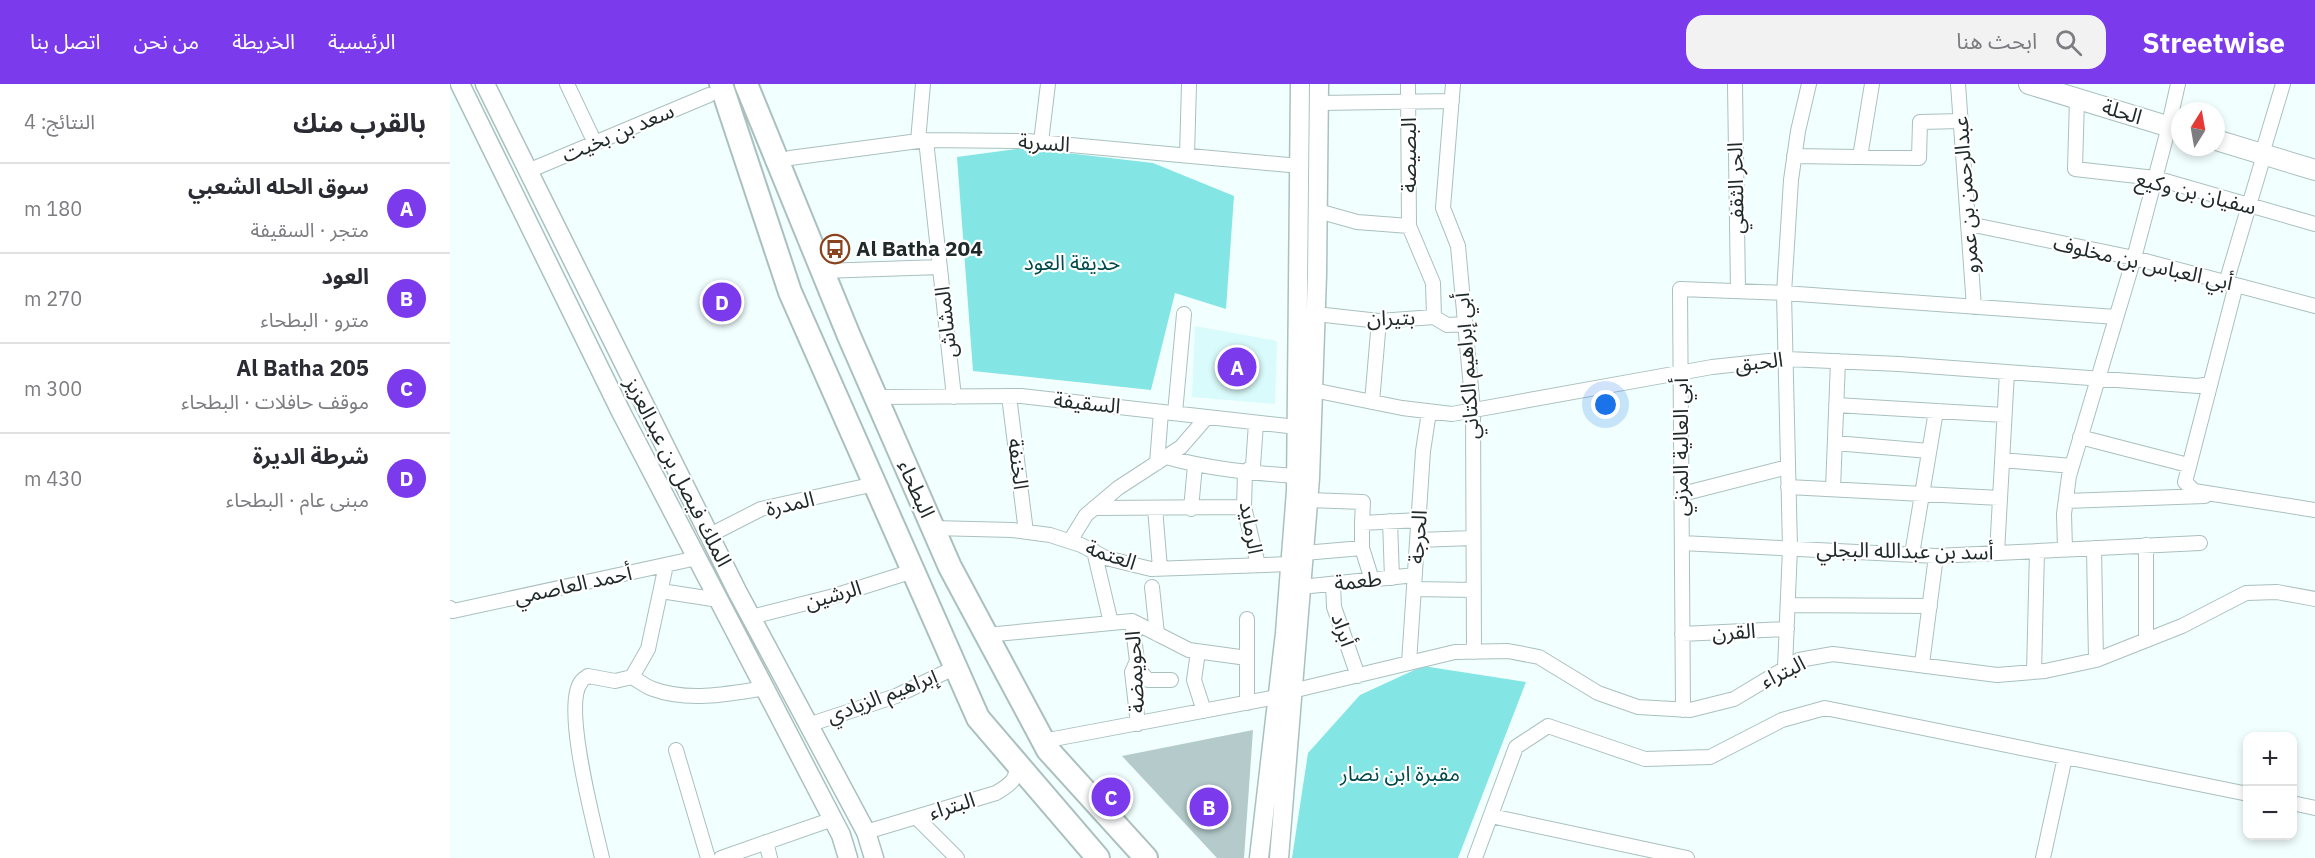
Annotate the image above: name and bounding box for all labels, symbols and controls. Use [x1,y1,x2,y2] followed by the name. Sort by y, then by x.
[1686,15,2106,69] search box
[2142,24,2285,61] text: Streetwise
[1956,26,2037,55] text: ابحث هنا
[2052,26,2085,59] icon: search
[30,27,100,55] text: اتصل بنا
[133,27,199,55] text: من نحن
[232,27,295,55] text: الخريطة
[328,27,396,55] text: الرئيسية
[2099,92,2146,130] street label: الحلة
[557,96,678,168] street label: سعد بن بخيت
[2171,102,2225,156] north arrow
[293,105,426,139] text: بالقرب منك
[24,108,95,135] text: النتائج: 4
[1946,115,1984,275] street label: عبدالرحمن بن عمرو
[1394,117,1422,193] street label: البصيصة
[1017,126,1071,158] street label: السربة
[1720,142,1753,234] street label: الحر الثقفي
[2133,164,2259,222] street label: سفيان بن وكيع
[188,171,369,200] text: سوق الحله الشعبي
[24,195,82,222] text: 180 m
[400,195,413,222] text: A
[250,216,369,243] text: متجر · السقيفة
[2050,228,2236,299] street label: أبي العباس بن مخلوف
[819,233,851,265] bus stop icon: Al Batha 204
[856,234,983,262] place label: Al Batha 204
[1024,248,1120,276] park label: حديقة العود
[321,261,369,290] text: العود
[702,280,742,324] pin: D
[24,285,82,312] text: 270 m
[400,285,413,312] text: B
[927,285,963,359] street label: المشاش
[1447,291,1488,440] street label: أبي إبراهيم الكتاني
[1366,303,1415,331] street label: بتيران
[260,306,369,333] text: مترو · البطحاء
[1218,344,1256,390] pin: A
[1734,345,1784,377] street label: الحبق
[236,353,369,382] text: Al Batha 205
[618,371,739,571] street label: الملك فيصل بن عبدالعزيز
[24,375,82,402] text: 300 m
[400,375,413,402] text: C
[1666,378,1697,516] street label: أبي العالية المزني
[1052,385,1122,419] street label: السقيفة
[181,388,369,415] text: موقف حافلات · البطحاء
[1591,390,1620,419] your location
[1002,437,1036,491] street label: الخنفة
[253,441,369,470] text: شرطة الديرة
[892,455,942,522] street label: البطحاء
[24,465,82,492] text: 430 m
[400,465,413,492] text: D
[763,484,817,522] street label: المدرة
[226,486,369,513] text: مبنى عام · البطحاء
[1234,500,1270,556] street label: الرمايد
[1401,509,1433,565] street label: الحرجة
[1082,532,1140,576] street label: العتمة
[1816,534,1994,568] street label: أسد بن عبدالله البجلي
[511,558,635,613] street label: أحمد العاصمي
[1333,564,1383,596] street label: طعمة
[801,573,864,615] street label: الرشين
[1325,609,1363,650] street label: أبراد
[1711,616,1756,646] street label: القرن
[1118,630,1150,714] street label: الحويمضة
[1755,648,1810,694] street label: البتراء
[822,661,943,732] street label: إبراهيم الزيادي
[2243,732,2297,840] map controls
[2243,732,2297,786] button: +
[1339,759,1460,787] park label: مقبرة ابن نصار
[1092,774,1130,820] pin: C
[1190,784,1228,830] pin: B
[925,785,978,825] street label: البتراء
[2243,786,2297,840] button: −

